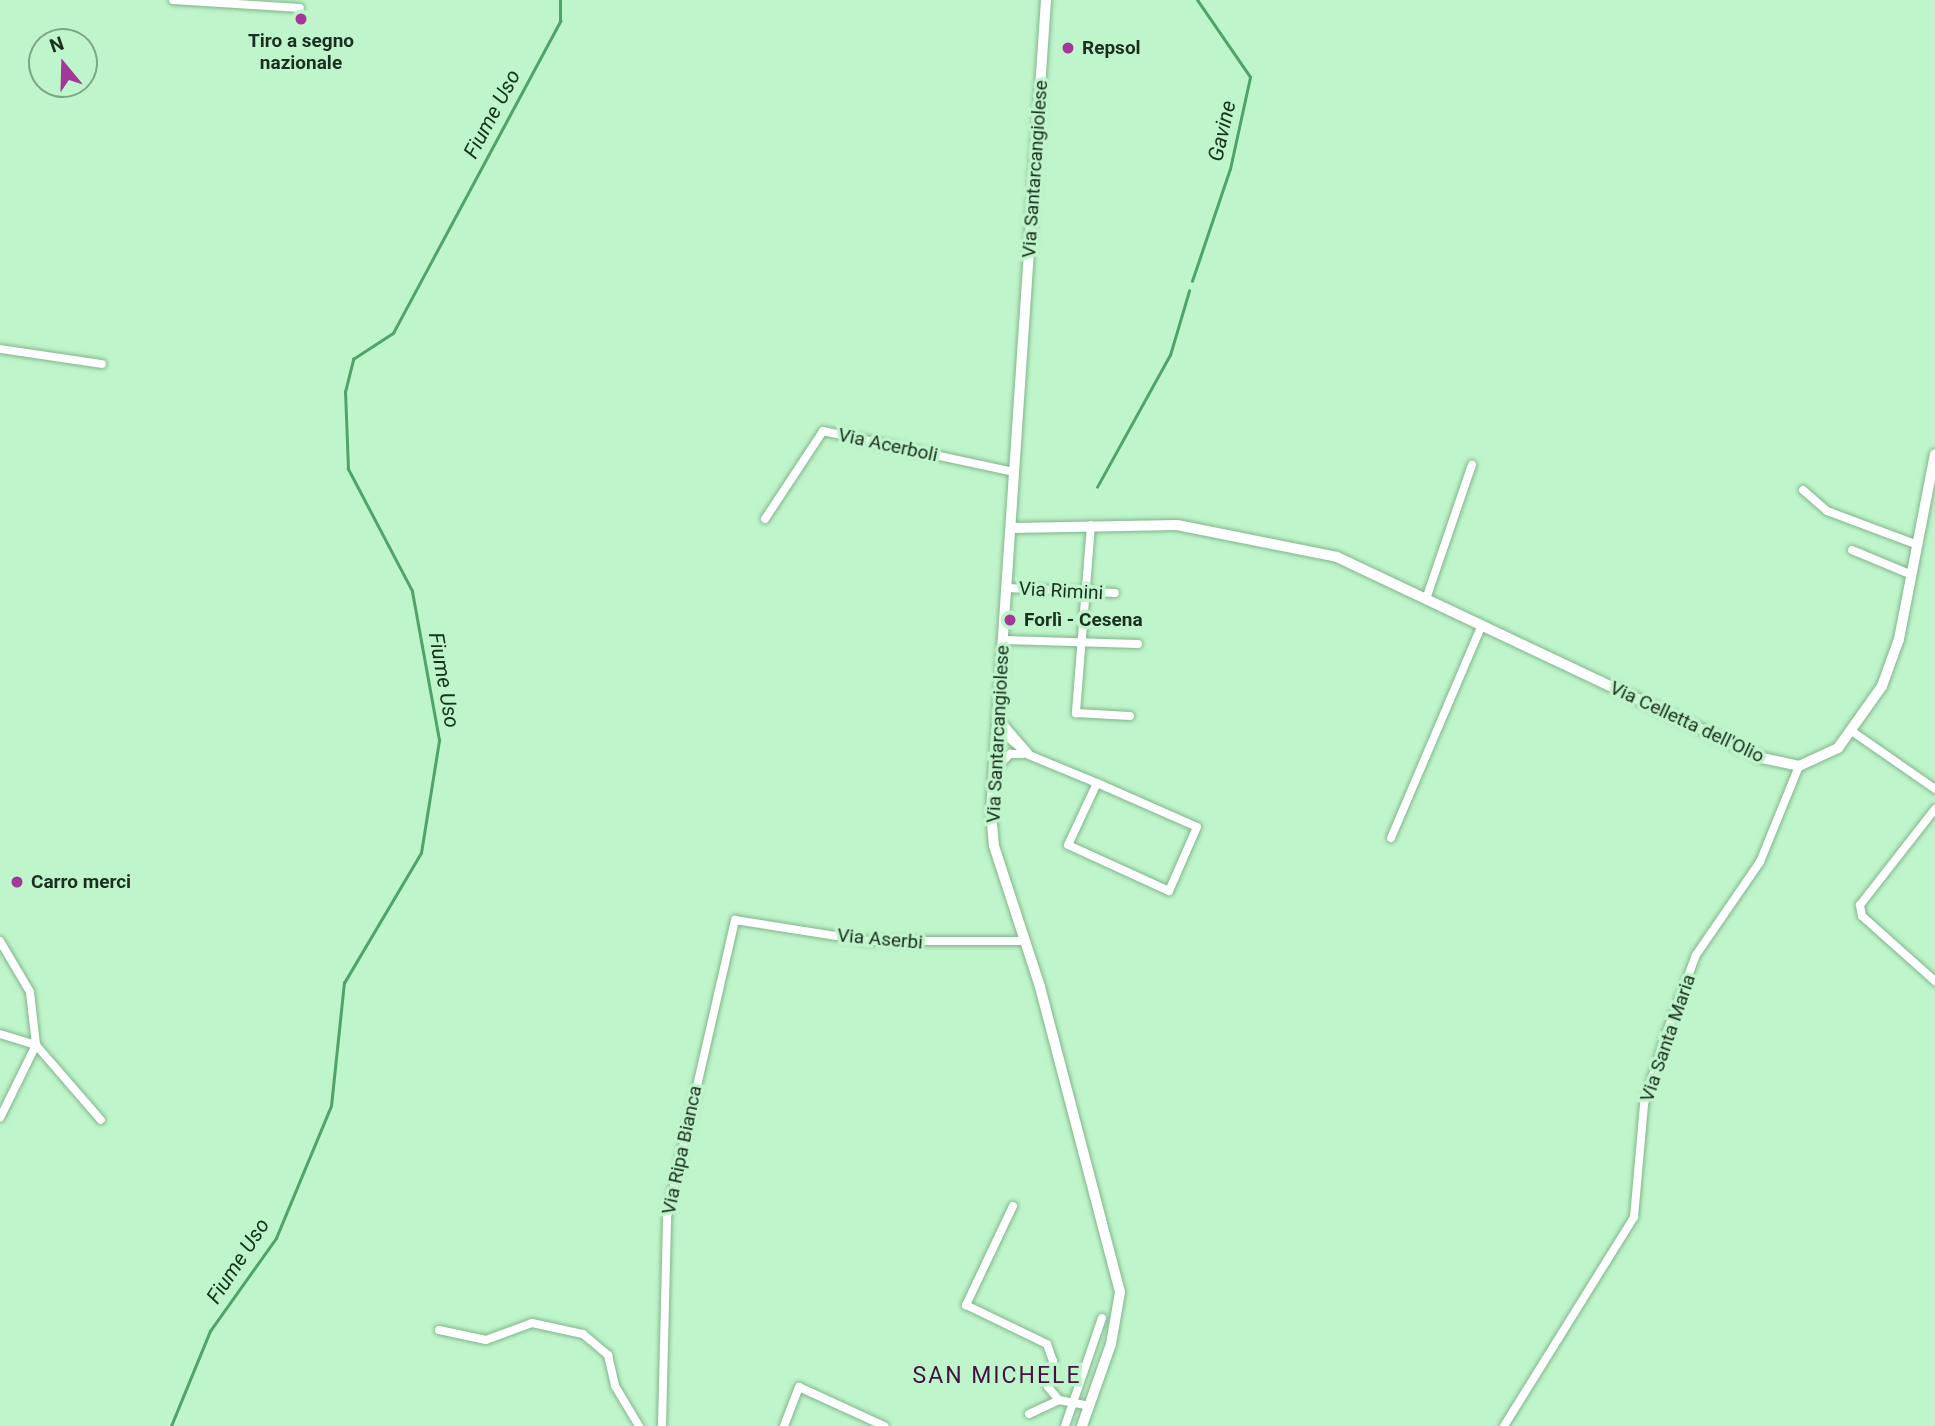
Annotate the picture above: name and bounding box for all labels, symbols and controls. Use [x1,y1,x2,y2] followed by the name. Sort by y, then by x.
[293,11,309,27] marker: Tiro a segno nazionale
[28,28,98,98] north arrow
[248,30,354,74] place label: Tiro a segno nazionale
[47,32,67,58] text: N
[1082,37,1141,59] place label: Repsol
[1060,40,1076,56] marker: Repsol
[458,65,526,163] water label: Fiume Uso
[1017,79,1053,259] street label: Via Santarcangiolese
[1203,98,1241,164] water label: Gavine
[836,423,940,467] street label: Via Acerboli
[1018,577,1104,605] street label: Via Rimini
[1024,609,1143,631] place label: Forlì - Cesena
[1002,612,1018,628] marker: Forlì - Cesena
[423,630,465,730] water label: Fiume Uso
[982,644,1014,824] street label: Via Santarcangiolese
[1606,676,1768,768] street label: Via Celletta dell'Olio
[31,871,131,893] place label: Carro merci
[9,874,25,890] marker: Carro merci
[836,924,924,954] street label: Via Aserbi
[1635,971,1701,1105] street label: Via Santa Maria
[657,1083,707,1217] street label: Via Ripa Bianca
[201,1214,275,1308] water label: Fiume Uso
[914,1362,1080,1390] district label: SAN MICHELE

